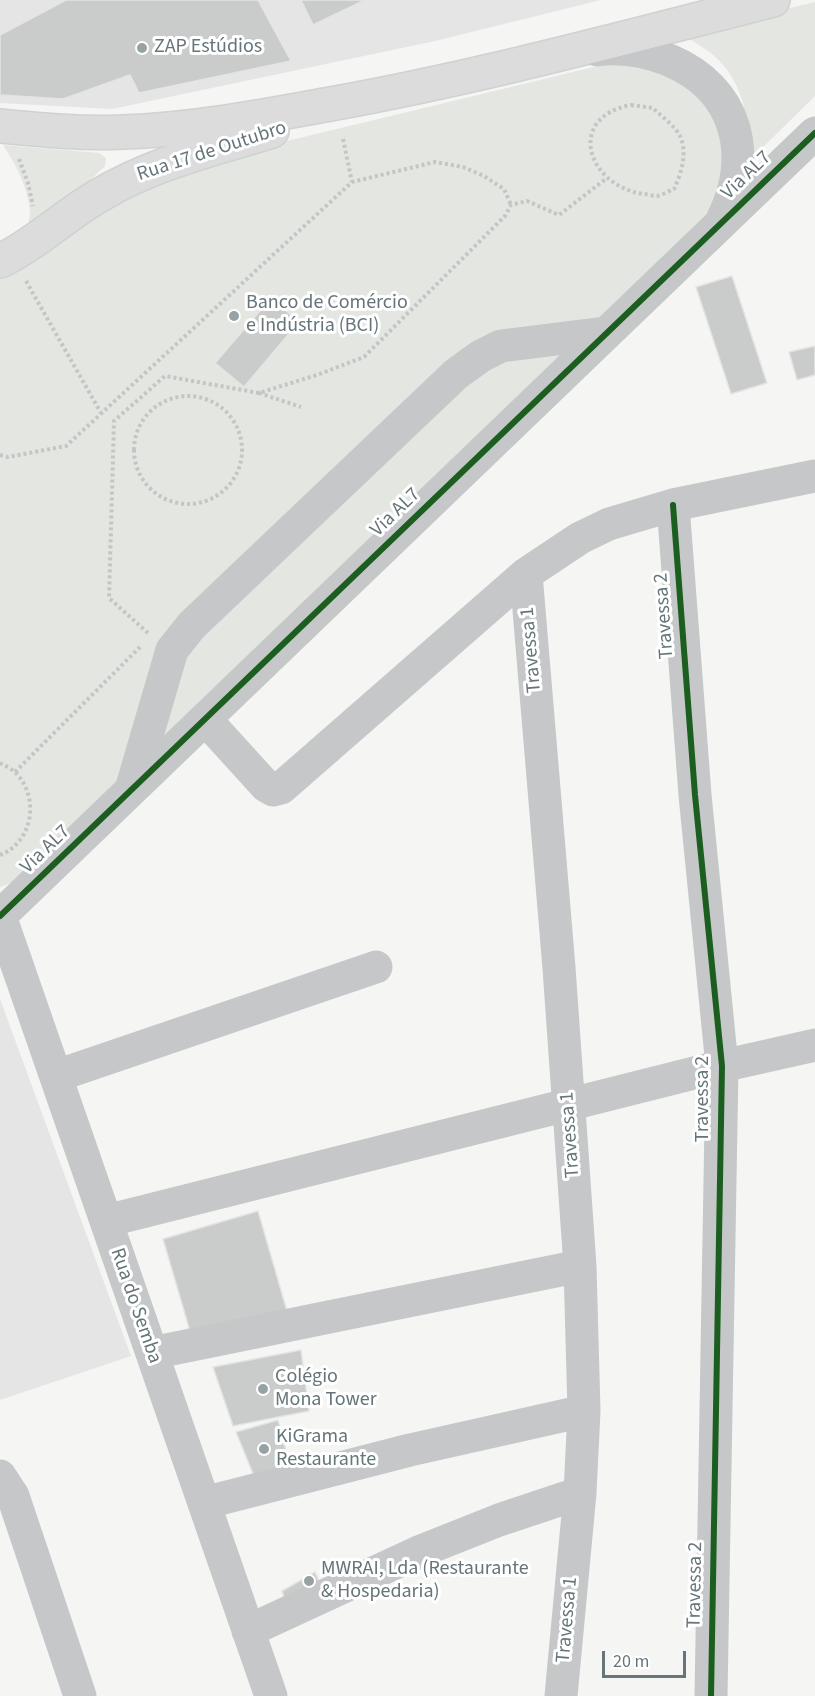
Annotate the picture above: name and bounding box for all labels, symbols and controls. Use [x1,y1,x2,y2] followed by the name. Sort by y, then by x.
[154,36,262,60] place label: ZAP Estúdios
[135,41,149,55] marker: ZAP Estúdios
[134,117,290,187] street label: Rua 17 de Outubro
[717,147,777,205] street label: Via AL7
[246,292,408,339] place label: Banco de Comércio e Indústria (BCI)
[227,309,241,323] marker: Banco de Comércio e Indústria (BCI)
[366,484,426,542] street label: Via AL7
[650,572,680,660] street label: Travessa 2
[516,606,548,694] street label: Travessa 1
[16,821,76,879] street label: Via AL7
[692,1056,716,1142] street label: Travessa 2
[556,1091,586,1179] street label: Travessa 1
[104,1245,166,1367] street label: Rua do Semba
[275,1366,377,1413] place label: Colégio Mona Tower
[256,1382,270,1396] marker: Colégio Mona Tower
[276,1426,376,1473] place label: KiGrama Restaurante
[257,1442,271,1456] marker: KiGrama Restaurante
[683,1542,709,1628] street label: Travessa 2
[321,1558,529,1605] place label: MWRAI, Lda (Restaurante & Hospedaria)
[302,1574,316,1588] marker: MWRAI, Lda (Restaurante & Hospedaria)
[552,1576,584,1664] street label: Travessa 1
[605,1639,689,1677] scale bar
[613,1649,649,1674] text: 20 m

